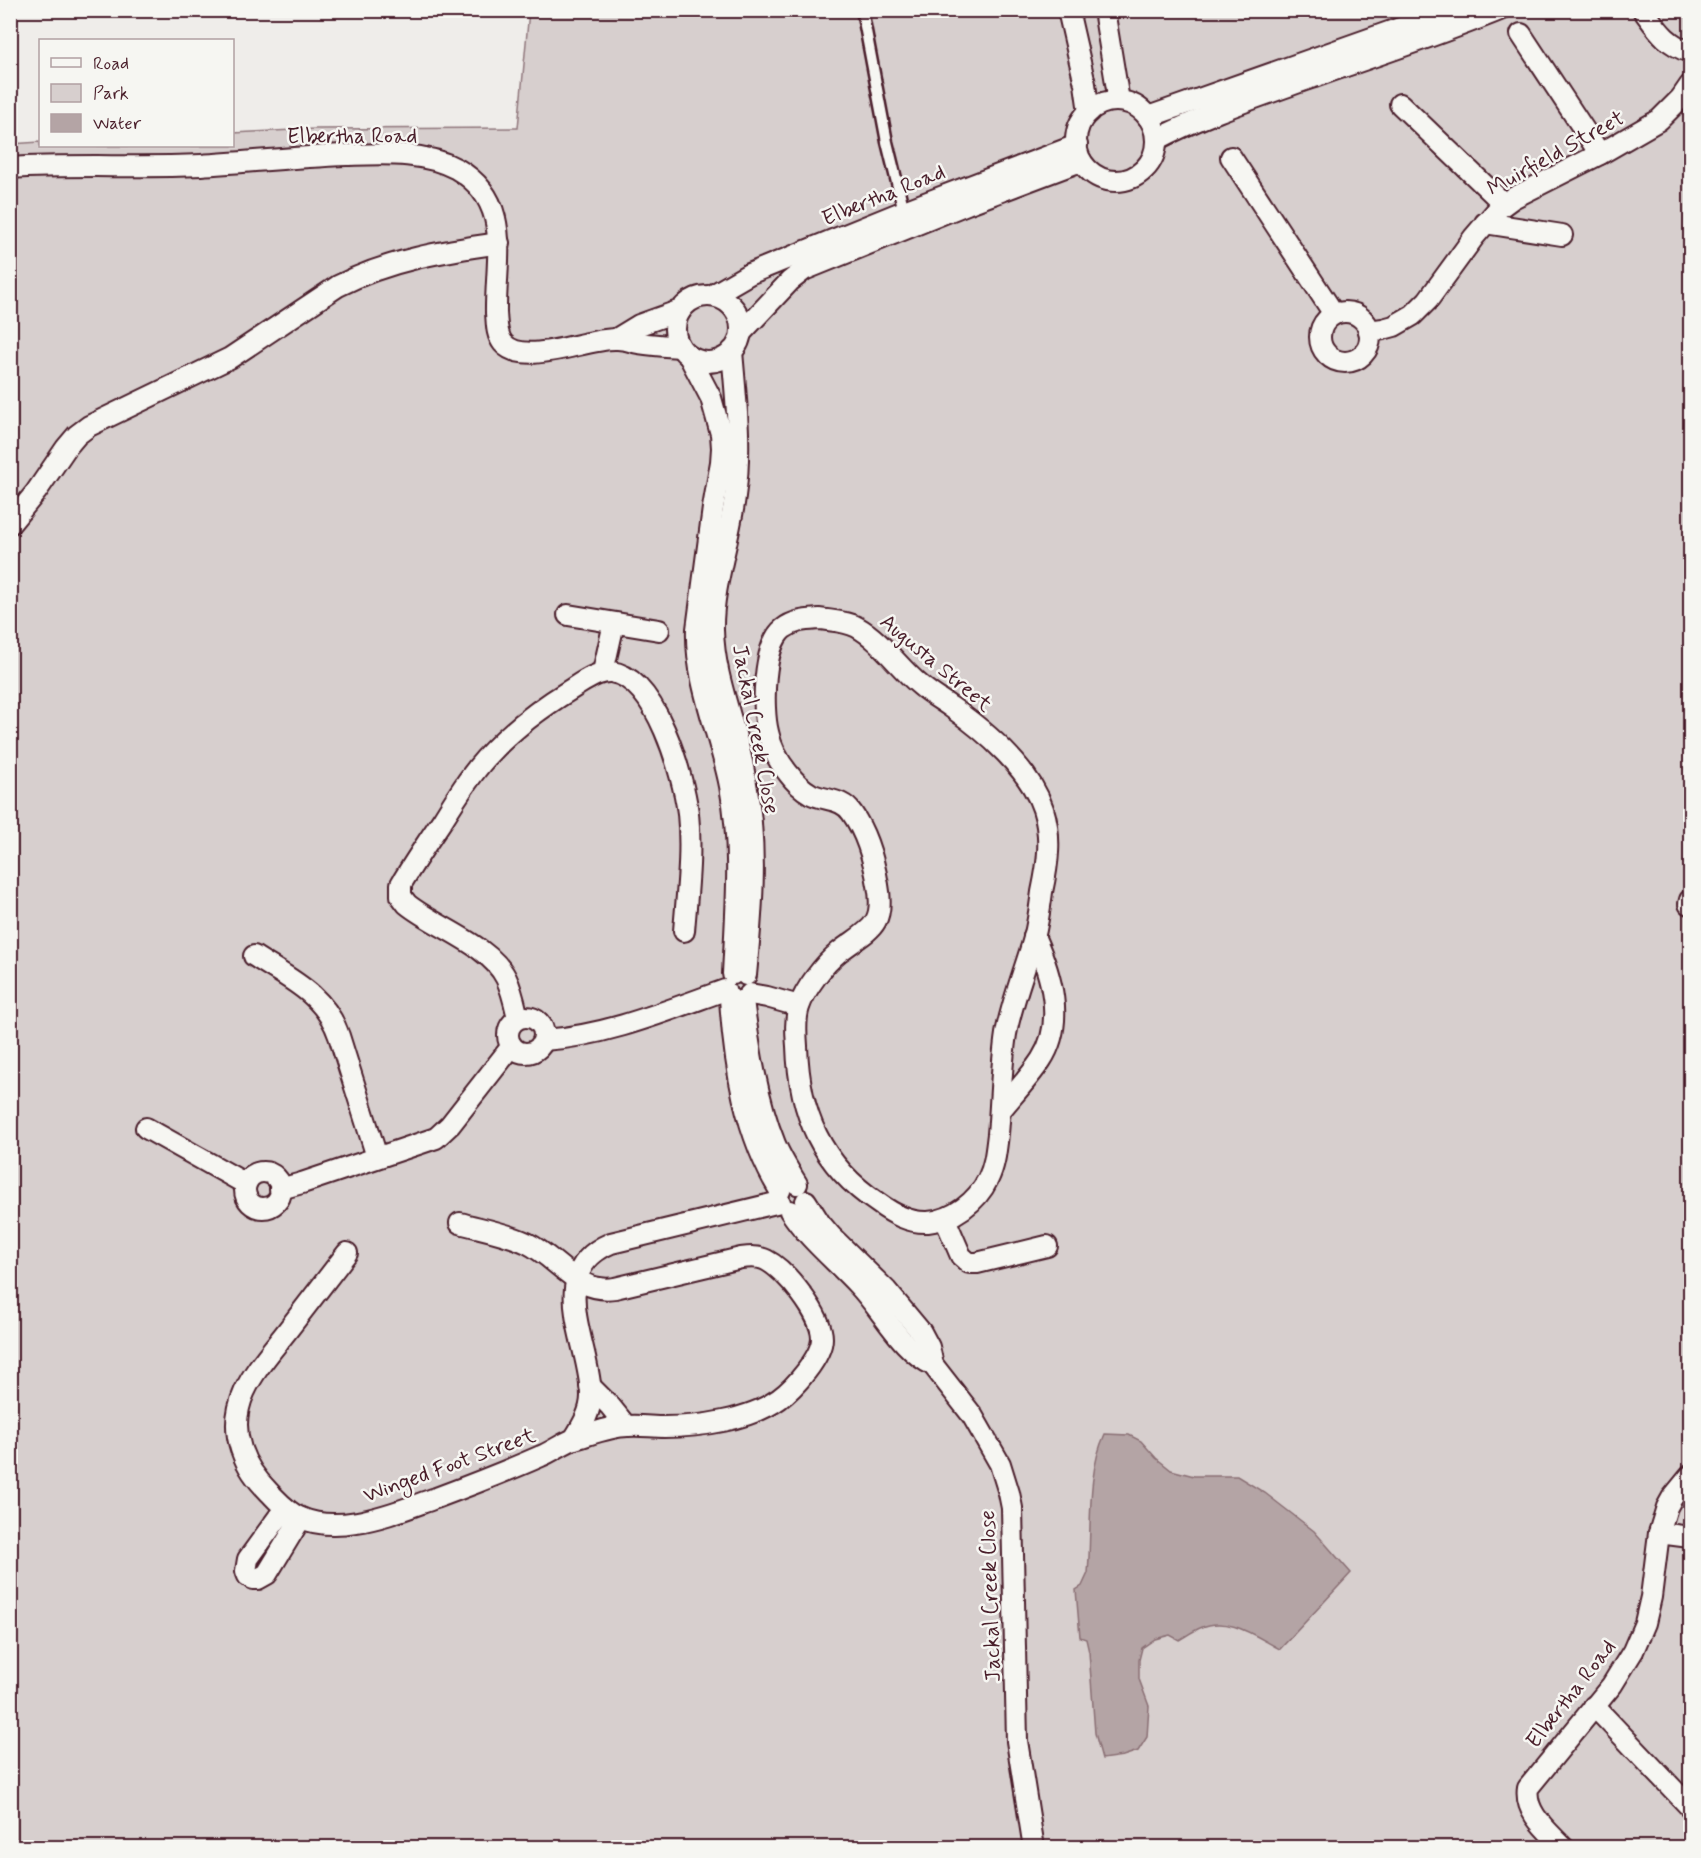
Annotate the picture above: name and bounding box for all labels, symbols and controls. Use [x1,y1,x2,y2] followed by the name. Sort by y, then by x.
[39,39,234,147] legend
[93,52,129,76] text: Road
[93,82,129,106] text: Park
[1482,104,1630,203] street label: Muirfield Street
[93,112,142,136] text: Water
[287,123,417,151] street label: Elbertha Road
[818,158,950,233] street label: Elbertha Road
[873,608,998,720] street label: Augusta Street
[725,642,785,817] street label: Jackal Creek Close
[360,1422,541,1513] street label: Winged Foot Street
[974,1509,1008,1682] street label: Jackal Creek Close
[1520,1634,1623,1754] street label: Elbertha Road

